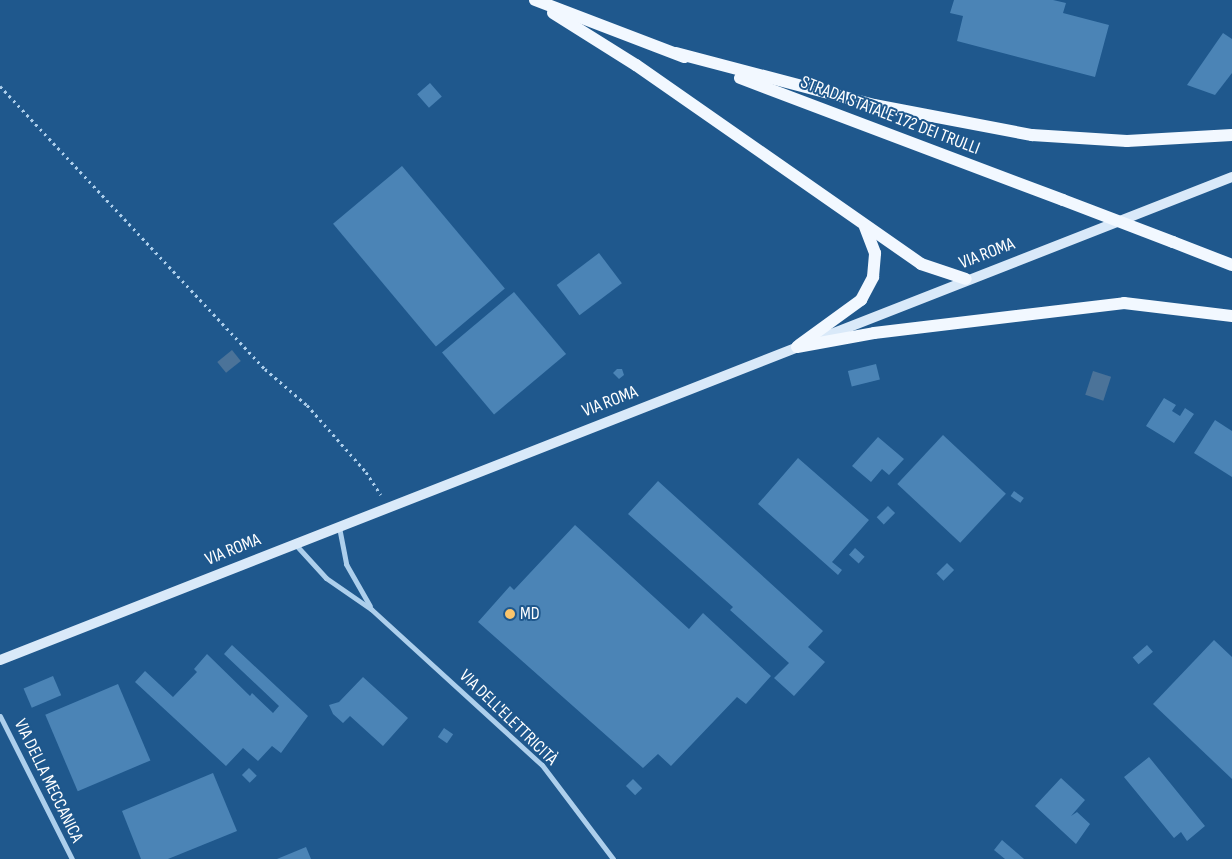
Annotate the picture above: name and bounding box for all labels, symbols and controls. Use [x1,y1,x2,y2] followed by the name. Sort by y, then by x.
[797,72,983,160] street label: STRADA STATALE 172 DEI TRULLI
[956,234,1018,274] street label: VIA ROMA
[579,382,641,422] street label: VIA ROMA
[202,529,264,571] street label: VIA ROMA
[520,603,540,625] place label: MD
[504,608,516,620] marker: MD
[454,666,562,770] street label: VIA DELL'ELETTRICITÀ
[9,716,87,846] street label: VIA DELLA MECCANICA

